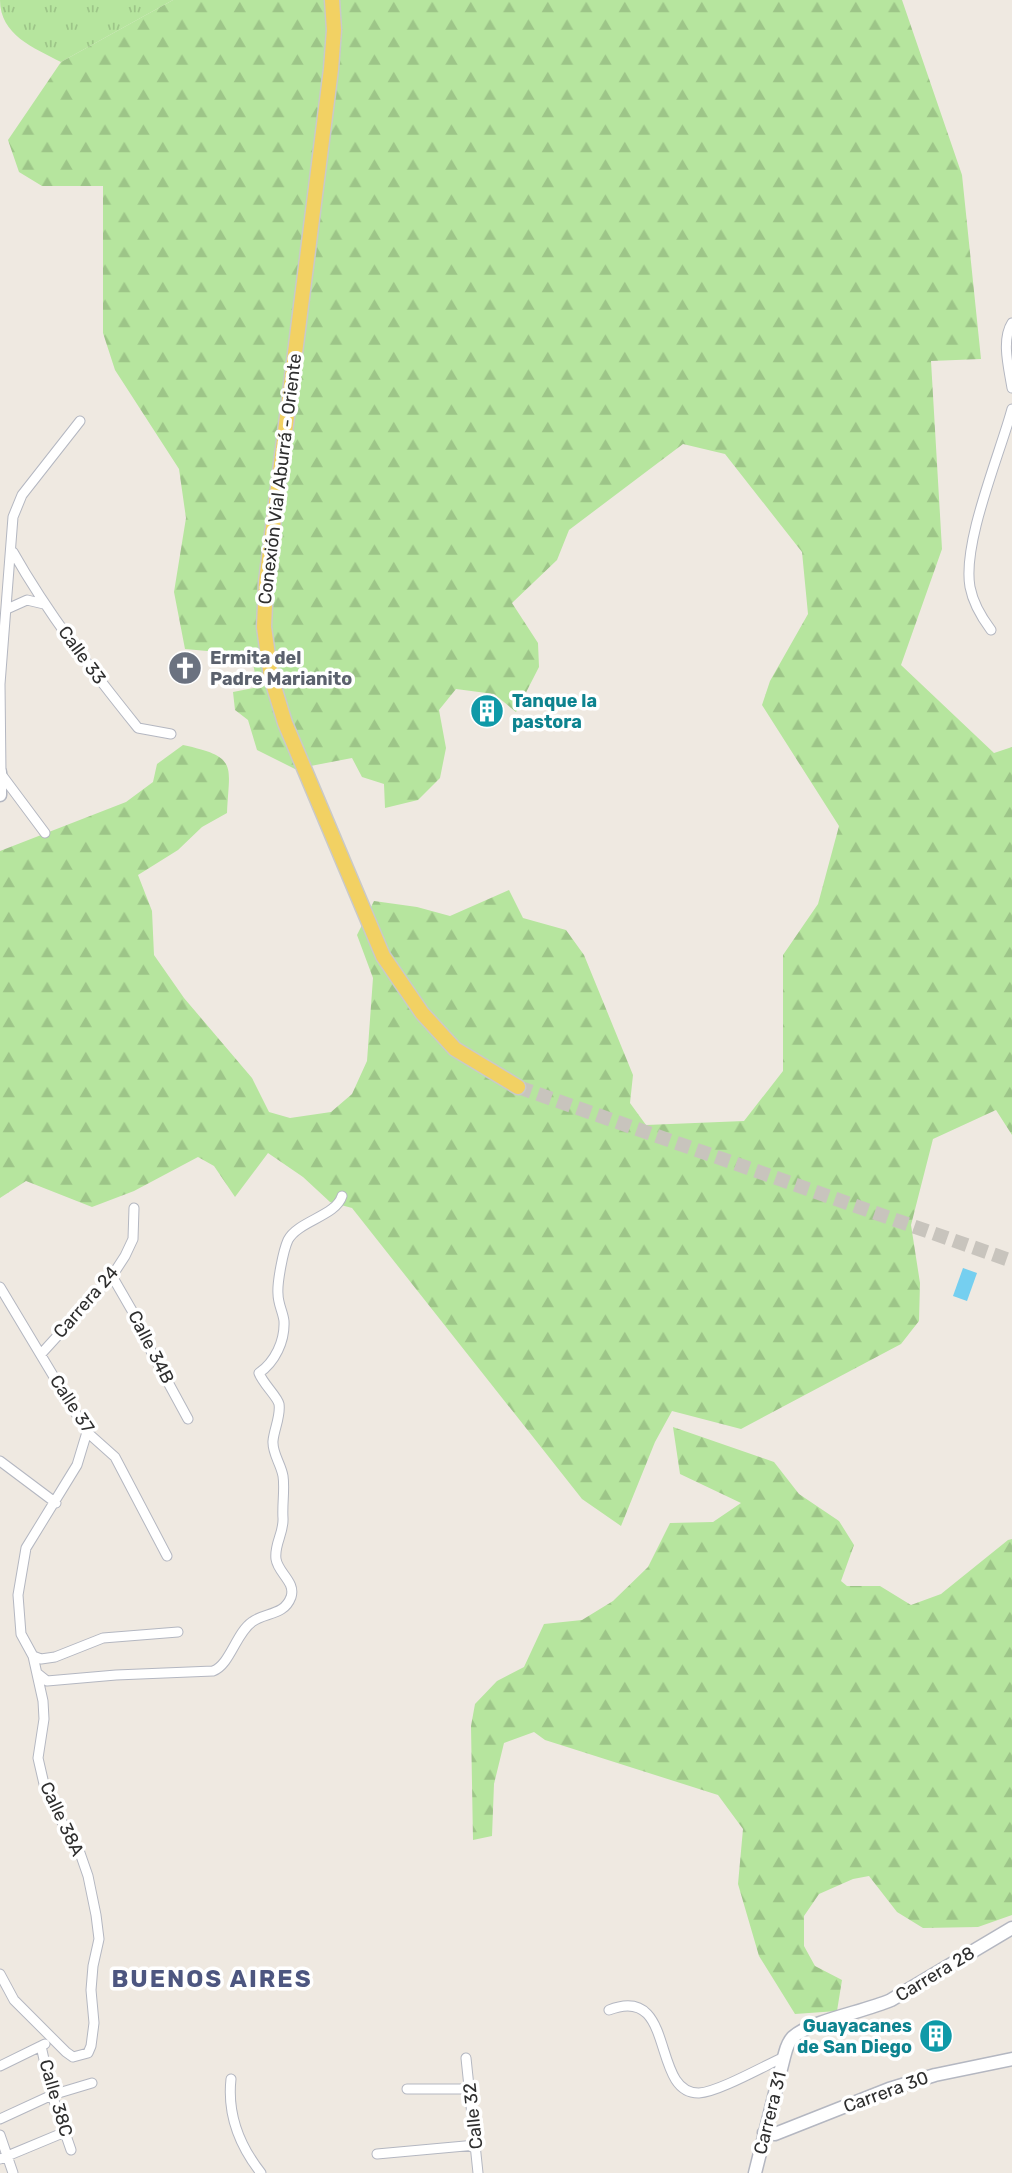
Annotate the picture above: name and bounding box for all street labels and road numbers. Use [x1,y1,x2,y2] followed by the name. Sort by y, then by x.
[254,352,306,606] street label: Conexión Vial Aburrá - Oriente
[53,622,111,688] street label: Calle 33
[49,1262,123,1342] street label: Carrera 24
[123,1307,179,1387] street label: Calle 34B
[45,1371,99,1437] street label: Calle 37
[35,1778,89,1860] street label: Calle 38A
[891,1942,979,2006] street label: Carrera 28
[34,2057,78,2139] street label: Calle 38C
[841,2066,931,2118] street label: Carrera 30
[749,2069,791,2157] street label: Carrera 31
[459,2082,487,2150] street label: Calle 32

